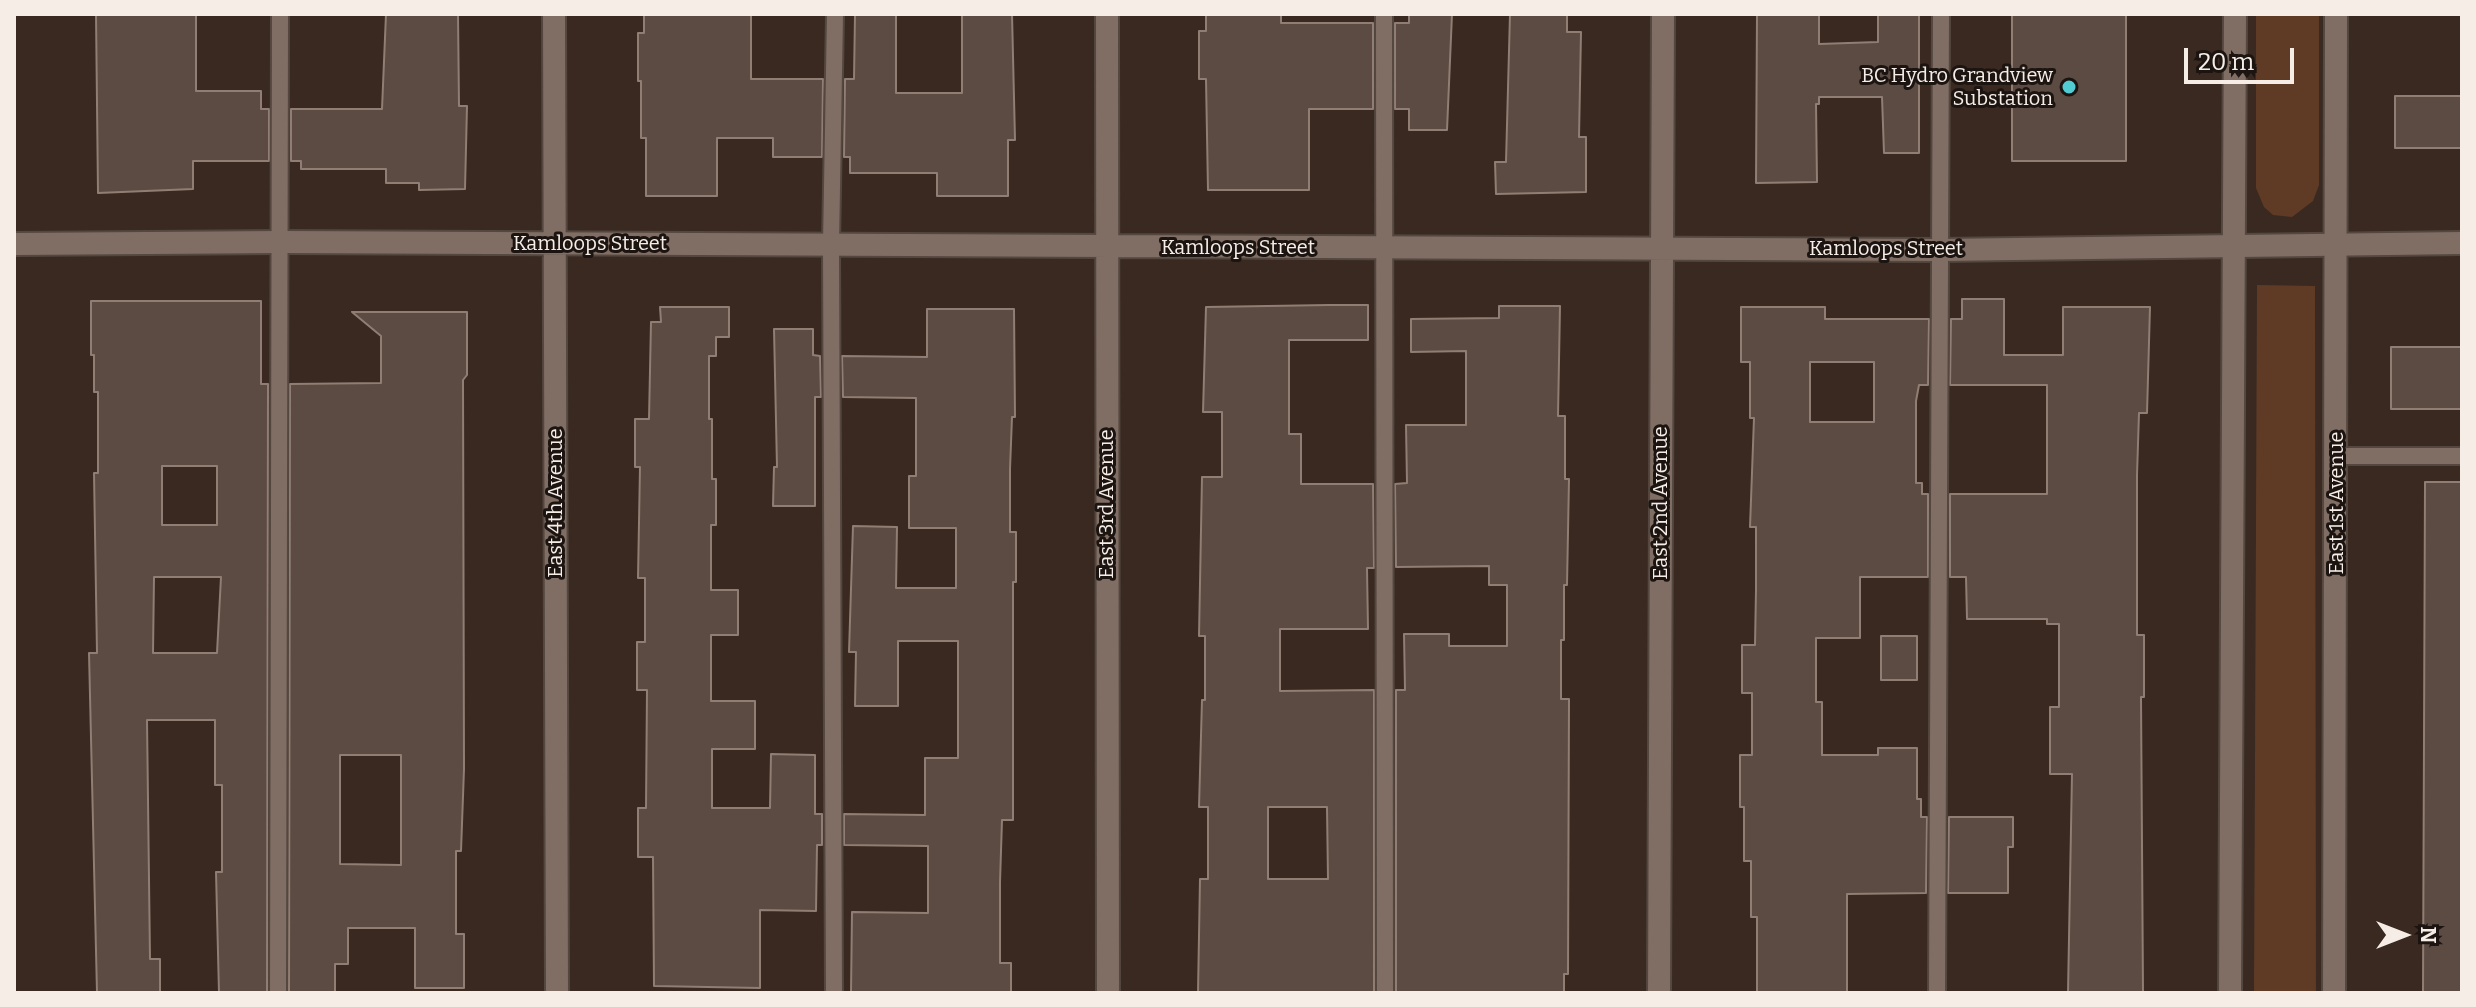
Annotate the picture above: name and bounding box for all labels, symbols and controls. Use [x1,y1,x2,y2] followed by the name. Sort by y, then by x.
[2188,32,2298,82] scale bar
[2198,48,2254,76] text: 20 m
[1861,64,2053,111] place label: BC Hydro Grandview Substation
[2060,78,2078,96] marker: BC Hydro Grandview Substation
[513,232,667,256] street label: Kamloops Street
[1161,236,1315,260] street label: Kamloops Street
[1809,237,1963,261] street label: Kamloops Street
[1649,426,1673,580] street label: East 2nd Avenue
[544,428,568,578] street label: East 4th Avenue
[1095,429,1119,579] street label: East 3rd Avenue
[2325,431,2349,575] street label: East 1st Avenue
[2364,895,2444,975] north arrow
[2415,927,2442,943] text: N

